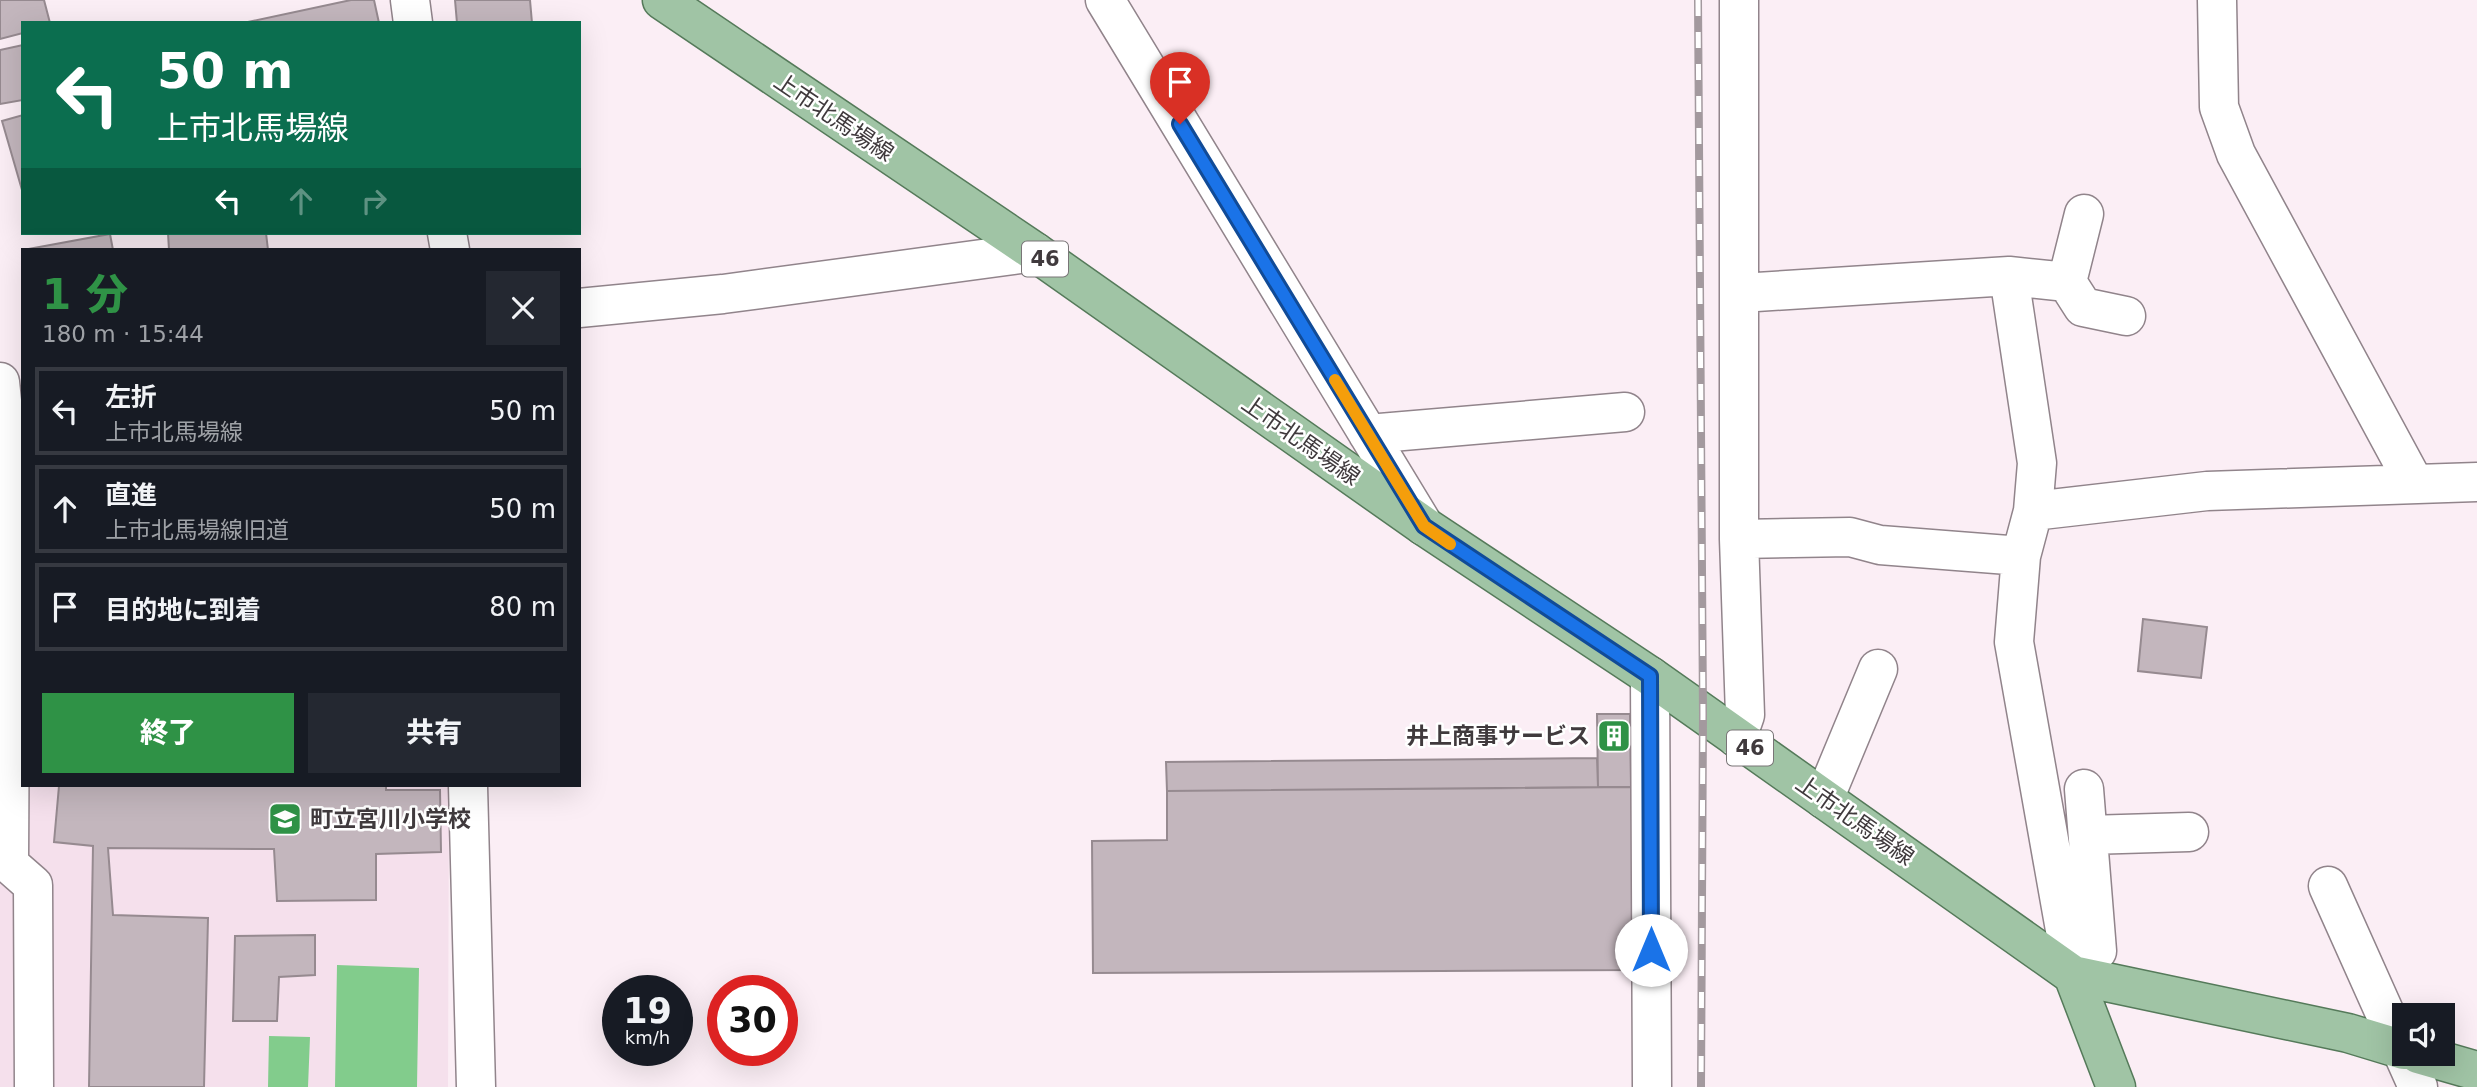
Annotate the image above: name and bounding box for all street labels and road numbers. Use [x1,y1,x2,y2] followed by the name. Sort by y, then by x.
[770,68,898,166] street label: 上市北馬場線
[1022,242,1068,276] road number: 46
[1237,390,1365,490] street label: 上市北馬場線
[1727,730,1773,766] road number: 46
[1791,770,1919,870] street label: 上市北馬場線

